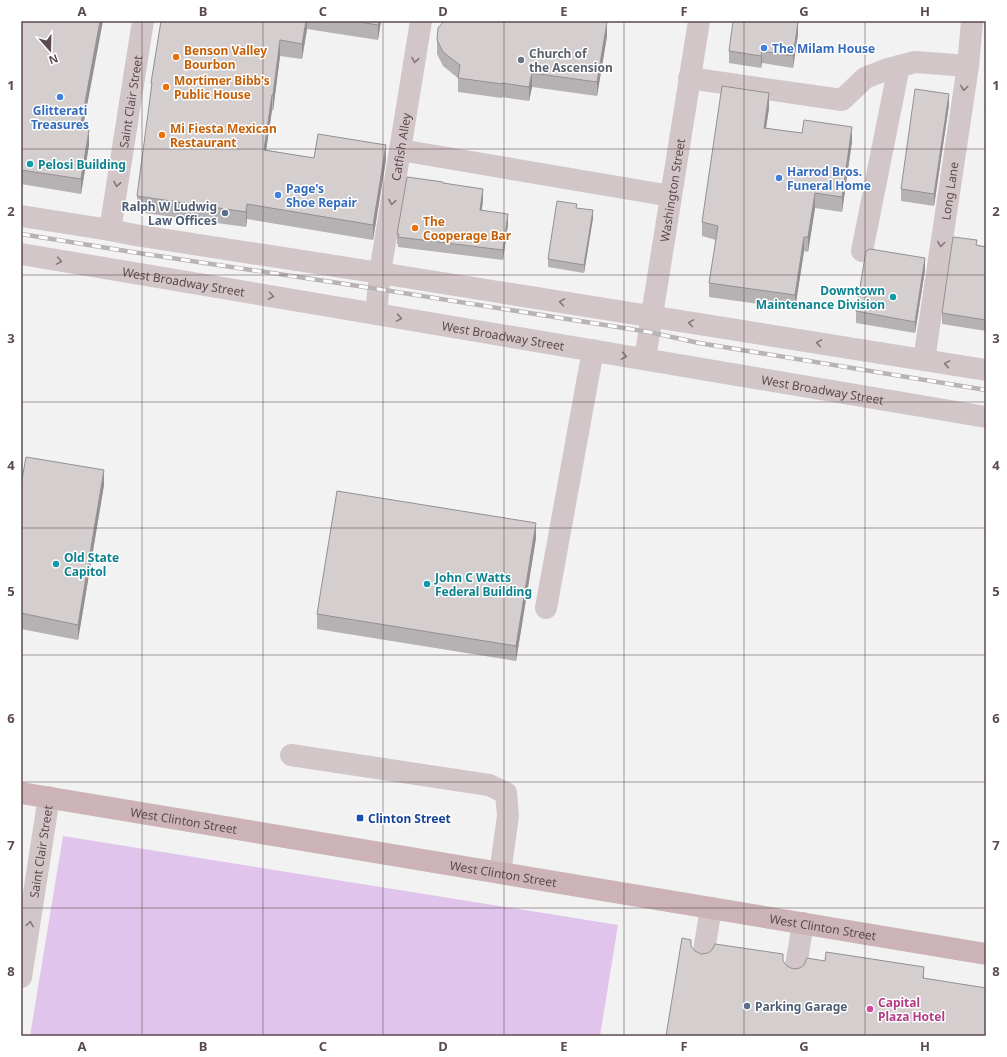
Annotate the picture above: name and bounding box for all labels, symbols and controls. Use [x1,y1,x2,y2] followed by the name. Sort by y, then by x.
[78,2,87,20] text: A
[199,2,207,20] text: B
[319,2,327,20] text: C
[438,2,448,20] text: D
[560,2,568,20] text: E
[680,2,688,20] text: F
[799,2,809,20] text: G
[920,2,930,20] text: H
[30,30,70,70] north arrow
[772,40,875,57] place label: The Milam House
[184,42,267,73] place label: Benson Valley Bourbon
[759,43,769,53] marker: The Milam House
[529,45,613,76] place label: Church of the Ascension
[47,51,60,68] text: N
[171,52,181,62] marker: Benson Valley Bourbon
[115,53,146,149] street label: Saint Clair Street
[516,55,526,65] marker: Church of the Ascension
[411,56,420,63] one-way arrow
[174,72,270,103] place label: Mortimer Bibb's Public House
[7,76,15,94] text: 1
[992,76,1000,94] text: 1
[161,82,171,92] marker: Mortimer Bibb's Public House
[960,84,969,91] one-way arrow
[55,92,65,102] marker: Glitterati Treasures
[31,102,89,133] place label: Glitterati Treasures
[387,111,415,182] street label: Catfish Alley
[170,120,277,151] place label: Mi Fiesta Mexican Restaurant
[157,130,167,140] marker: Mi Fiesta Mexican Restaurant
[655,137,689,243] street label: Washington Street
[38,156,126,173] place label: Pelosi Building
[25,159,35,169] marker: Pelosi Building
[937,160,962,221] street label: Long Lane
[787,163,871,194] place label: Harrod Bros. Funeral Home
[774,173,784,183] marker: Harrod Bros. Funeral Home
[286,180,358,211] place label: Page's Shoe Repair
[113,181,122,187] one-way arrow
[273,190,283,200] marker: Page's Shoe Repair
[122,198,217,229] place label: Ralph W Ludwig Law Offices
[388,199,397,205] one-way arrow
[7,202,15,220] text: 2
[992,202,1000,220] text: 2
[220,208,230,218] marker: Ralph W Ludwig Law Offices
[423,213,512,244] place label: The Cooperage Bar
[410,223,420,233] marker: The Cooperage Bar
[937,241,946,247] one-way arrow
[56,256,63,265] one-way arrow
[121,263,247,300] street label: West Broadway Street
[756,282,885,313] place label: Downtown Maintenance Division
[267,291,274,300] one-way arrow
[888,292,898,302] marker: Downtown Maintenance Division
[559,298,565,307] one-way arrow
[396,313,402,321] one-way arrow
[441,317,566,354] street label: West Broadway Street
[688,319,694,328] one-way arrow
[7,329,15,347] text: 3
[992,329,1000,347] text: 3
[816,339,822,348] one-way arrow
[620,351,627,359] one-way arrow
[944,360,951,368] one-way arrow
[760,371,886,408] street label: West Broadway Street
[7,456,15,474] text: 4
[992,456,1000,474] text: 4
[64,549,119,580] place label: Old State Capitol
[51,559,61,569] marker: Old State Capitol
[434,569,532,600] place label: John C Watts Federal Building
[422,579,432,589] marker: John C Watts Federal Building
[7,582,15,600] text: 5
[992,582,1000,600] text: 5
[7,709,15,727] text: 6
[992,709,1000,727] text: 6
[25,803,56,899] street label: Saint Clair Street
[129,803,239,838] street label: West Clinton Street
[368,810,451,827] place label: Clinton Street
[355,813,365,823] marker: Clinton Street
[7,836,15,854] text: 7
[992,836,1000,854] text: 7
[449,856,559,891] street label: West Clinton Street
[768,910,878,944] street label: West Clinton Street
[25,921,34,927] one-way arrow
[7,962,15,980] text: 8
[992,962,1000,980] text: 8
[878,994,945,1025] place label: Capital Plaza Hotel
[755,998,847,1015] place label: Parking Garage
[742,1001,752,1011] marker: Parking Garage
[865,1004,875,1014] marker: Capital Plaza Hotel
[78,1037,87,1055] text: A
[199,1037,207,1055] text: B
[319,1037,327,1055] text: C
[438,1037,448,1055] text: D
[560,1037,568,1055] text: E
[680,1037,688,1055] text: F
[799,1037,809,1055] text: G
[920,1037,930,1055] text: H

